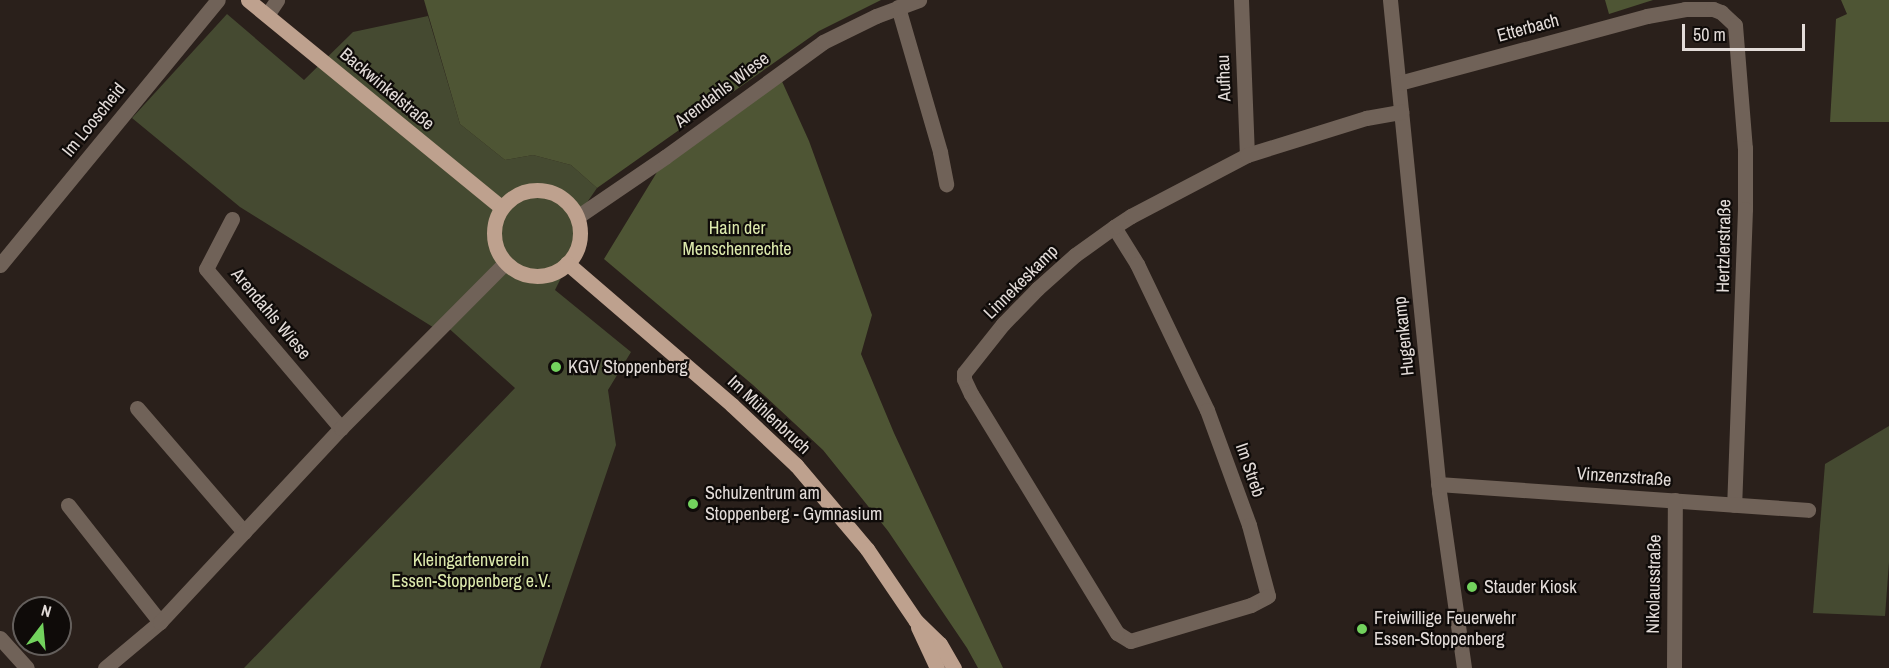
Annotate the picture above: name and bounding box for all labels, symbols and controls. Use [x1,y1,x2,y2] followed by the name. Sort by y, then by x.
[1495,9,1561,47] street label: Etterbach
[1685,12,1808,50] scale bar
[1693,22,1726,47] text: 50 m
[335,43,439,135] street label: Backwinkelstraße
[671,48,773,132] street label: Arendahls Wiese
[1212,54,1236,102] street label: Aufhau
[58,79,130,161] street label: Im Looscheid
[1712,199,1736,293] street label: Hertzlerstraße
[682,218,792,260] park label: Hain der Menschenrechte
[979,240,1063,324] street label: Linnekeskamp
[227,264,315,364] street label: Arendahls Wiese
[1389,295,1419,377] street label: Hugenkamp
[568,356,688,378] place label: KGV Stoppenberg
[549,360,563,374] marker: KGV Stoppenberg
[723,371,815,459] street label: Im Mühlenbruch
[1231,440,1269,500] street label: Im Streb
[1576,463,1672,491] street label: Vinzenzstraße
[705,483,882,526] place label: Schulzentrum am Stoppenberg - Gymnasium
[686,497,700,511] marker: Schulzentrum am Stoppenberg - Gymnasium
[1642,534,1666,634] street label: Nikolausstraße
[391,550,551,592] park label: Kleingartenverein Essen-Stoppenberg e.V.
[1484,576,1577,598] place label: Stauder Kiosk
[1465,580,1479,594] marker: Stauder Kiosk
[12,596,72,656] north arrow
[39,599,54,622] text: N
[1374,608,1516,650] place label: Freiwillige Feuerwehr Essen-Stoppenberg
[1355,622,1369,636] marker: Freiwillige Feuerwehr Essen-Stoppenberg

